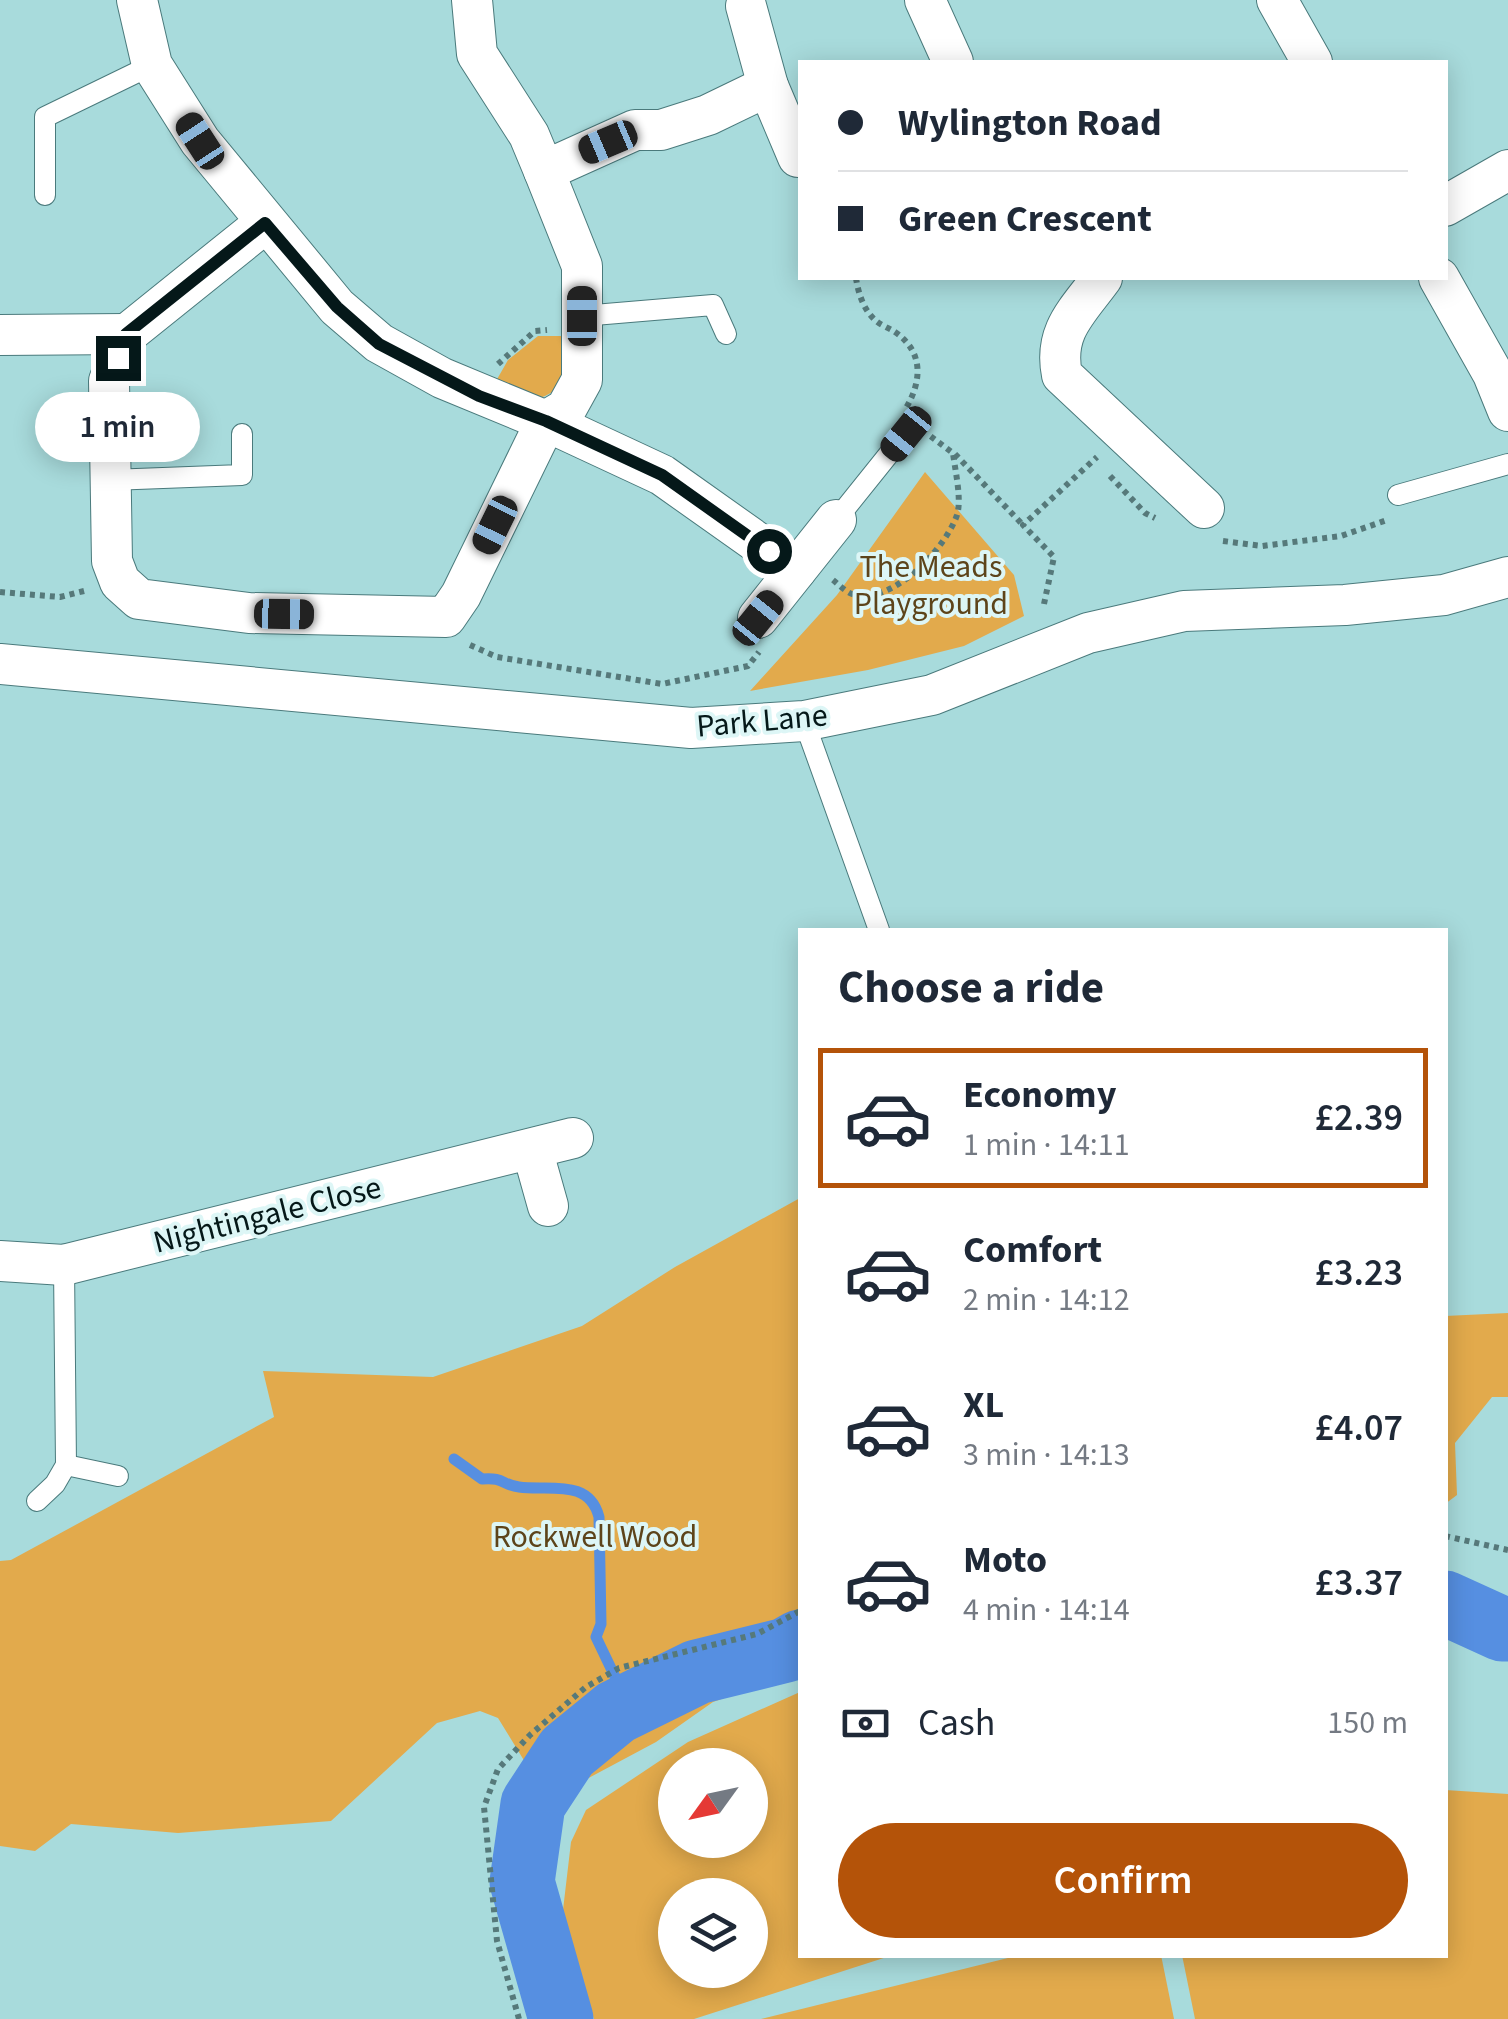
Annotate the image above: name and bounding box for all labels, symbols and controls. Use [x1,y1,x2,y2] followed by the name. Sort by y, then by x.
[898,96,1162,150] text: Wylington Road
[171,108,229,174] car
[575,116,641,168] car
[898,192,1152,246] text: Green Crescent
[567,286,597,346] car
[96,336,141,381] route end
[36,393,200,463] callout: 1 min
[875,401,937,467] car
[79,404,156,450] text: 1 min
[468,491,522,559] car
[747,529,792,574] route start
[854,544,1008,627] park label: The Meads Playground
[727,585,789,651] car
[254,598,314,630] car
[695,692,829,750] street label: Park Lane
[838,956,1104,1020] text: Choose a ride
[963,1068,1116,1122] text: Economy
[843,1073,933,1163] icon: car
[1315,1091,1403,1145] text: £2.39
[963,1122,1130,1168] text: 1 min · 14:11
[148,1164,386,1266] street label: Nightingale Close
[963,1223,1102,1277] text: Comfort
[843,1228,933,1318] icon: car
[1315,1246,1403,1300] text: £3.23
[963,1277,1130,1323] text: 2 min · 14:12
[963,1378,1004,1432] text: XL
[843,1383,933,1473] icon: car
[1315,1401,1403,1455] text: £4.07
[963,1432,1130,1478] text: 3 min · 14:13
[493,1514,697,1560] park label: Rockwell Wood
[963,1533,1047,1587] text: Moto
[843,1538,933,1628] icon: car
[1315,1556,1403,1610] text: £3.37
[963,1587,1130,1633] text: 4 min · 14:14
[838,1696,893,1751] icon: cash
[918,1696,995,1750] text: Cash
[1327,1700,1408,1746] text: 150 m
[658,1748,768,1858] north arrow
[658,1748,768,1988] map controls
[838,1823,1408,1938] button: Confirm
[658,1878,768,1988] button: layers

